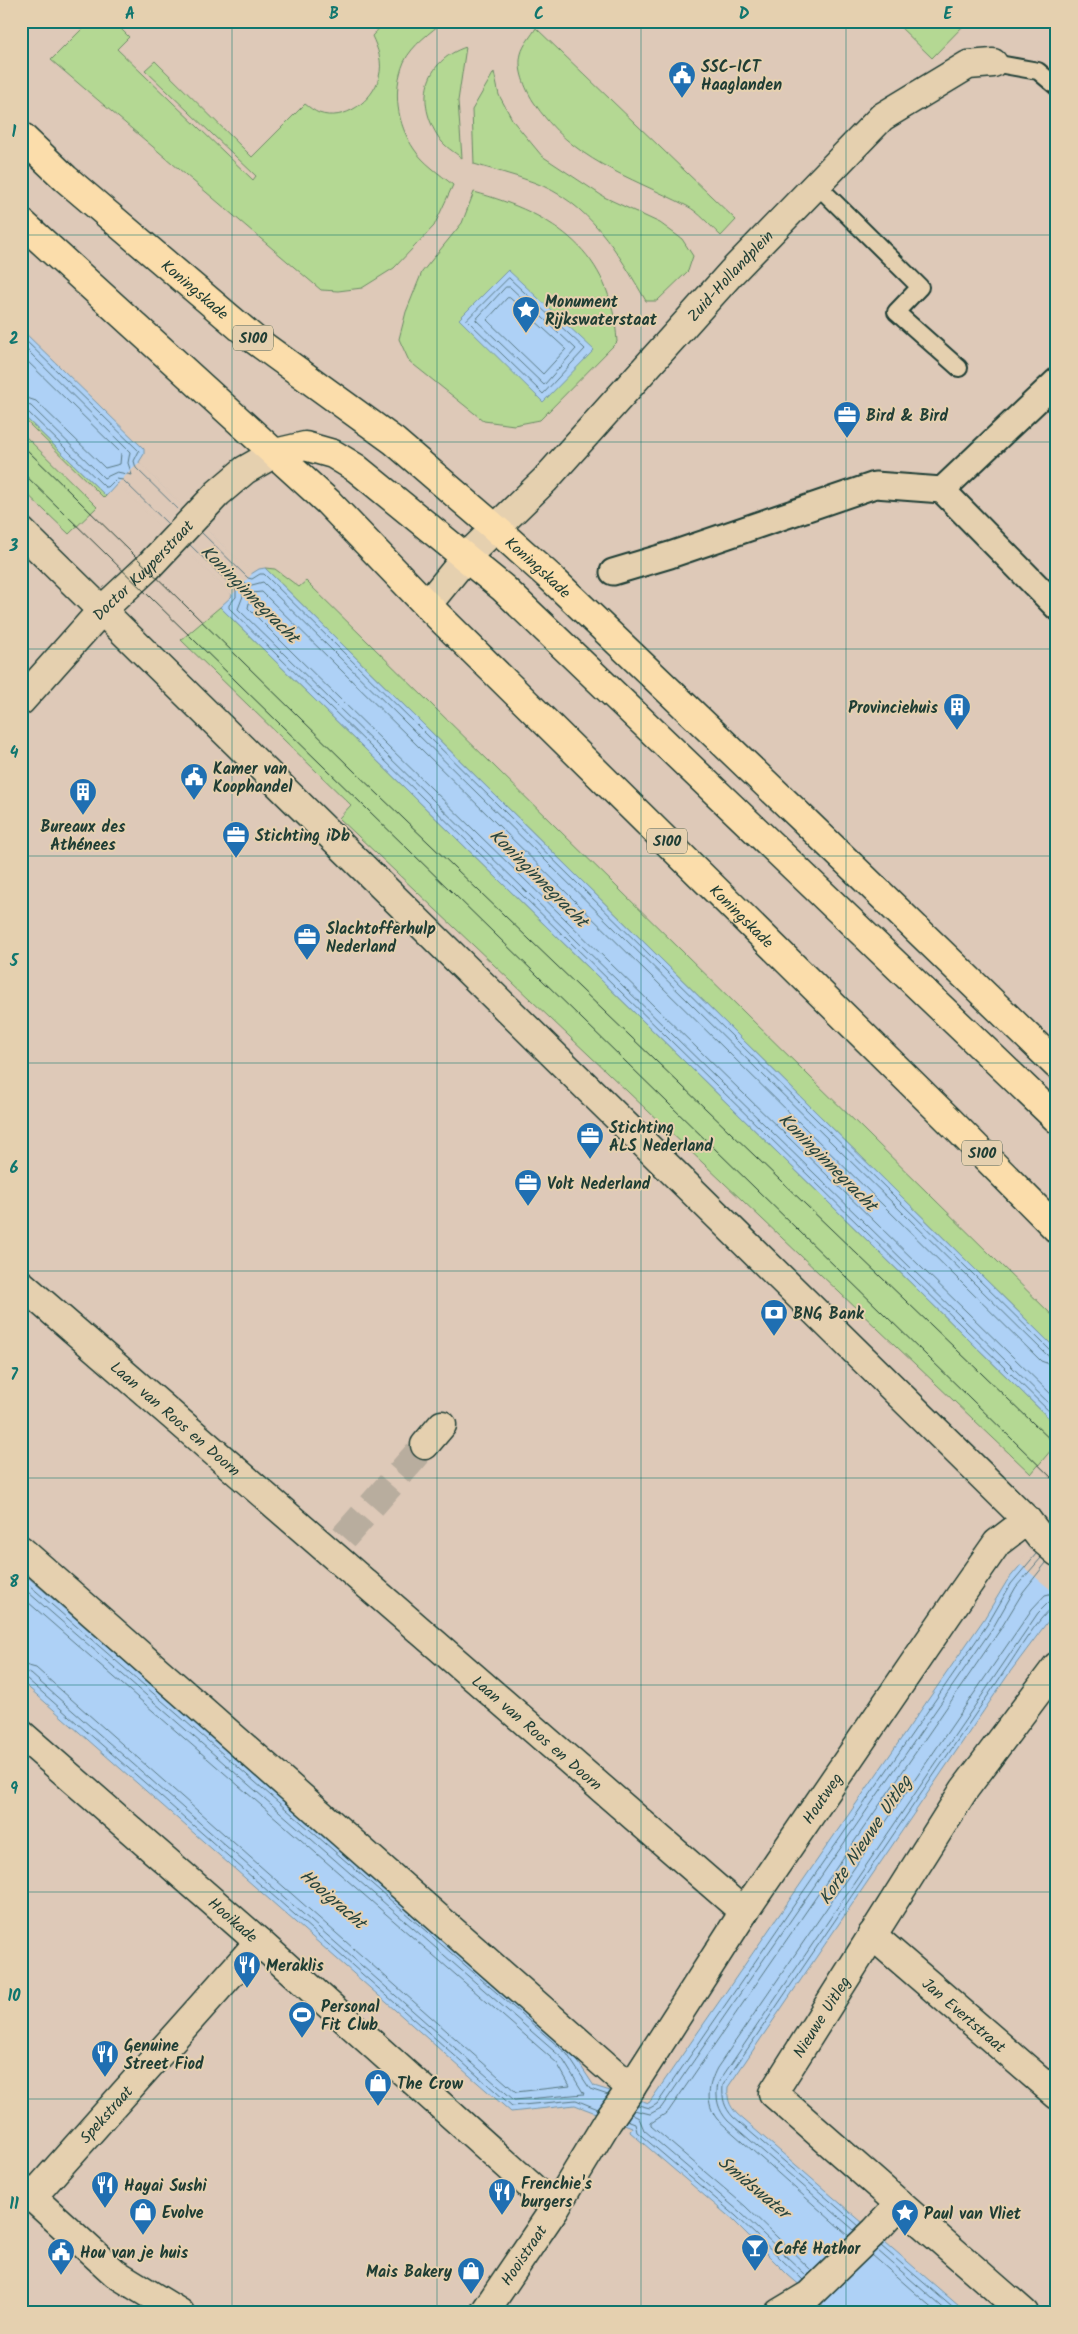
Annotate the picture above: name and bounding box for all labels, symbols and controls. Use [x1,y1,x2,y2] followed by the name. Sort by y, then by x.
[125,2,135,27] text: A
[329,2,339,27] text: B
[534,2,544,27] text: C
[739,2,750,27] text: D
[944,2,954,27] text: E
[701,55,782,98] place label: SSC-ICT Haaglanden
[667,60,697,99] public building icon: SSC-ICT Haaglanden
[12,120,17,145] text: 1
[682,225,780,328] street label: Zuid-Hollandplein
[155,254,234,326] street label: Koningskade
[545,290,658,333] place label: Monument Rijkswaterstaat
[511,295,541,334] place icon: Monument Rijkswaterstaat
[233,326,273,350] road number: S100
[9,327,19,352] text: 2
[832,400,862,439] office icon: Bird & Bird
[866,404,948,429] place label: Bird & Bird
[87,514,201,627] street label: Doctor Kuyperstraat
[499,531,576,605] street label: Koningskade
[9,534,19,559] text: 3
[193,539,307,653] water label: Koninginnegracht
[942,692,972,731] building icon: Provinciehuis
[848,696,939,721] place label: Provinciehuis
[10,741,19,766] text: 4
[213,757,293,800] place label: Kamer van Koophandel
[179,762,209,801] public building icon: Kamer van Koophandel
[68,777,98,816] building icon: Bureaux des Athénees
[41,815,126,858] place label: Bureaux des Athénees
[221,820,251,859] office icon: Stichting iDb
[482,823,596,937] water label: Koninginnegracht
[255,824,350,849] place label: Stichting iDb
[647,828,687,854] road number: S100
[703,879,779,955] street label: Koningskade
[326,917,436,960] place label: Slachtofferhulp Nederland
[292,922,322,961] office icon: Slachtofferhulp Nederland
[9,949,20,974] text: 5
[771,1107,885,1221] water label: Koninginnegracht
[609,1116,713,1159] place label: Stichting ALS Nederland
[575,1121,605,1160] office icon: Stichting ALS Nederland
[962,1140,1002,1166] road number: S100
[10,1156,19,1181] text: 6
[513,1168,543,1207] office icon: Volt Nederland
[547,1172,651,1197] place label: Volt Nederland
[759,1298,789,1337] bank icon: BNG Bank
[793,1302,865,1327] place label: BNG Bank
[104,1356,246,1483] street label: Laan van Roos en Doorn
[10,1363,18,1388] text: 7
[9,1570,19,1595] text: 8
[466,1670,607,1798] street label: Laan van Roos en Doorn
[797,1768,850,1830] street label: Houtweg
[812,1769,921,1911] water label: Korte Nieuwe Uitleg
[10,1777,18,1802] text: 9
[292,1863,374,1939] water label: Hooigracht
[202,1892,263,1950] street label: Hooikade
[232,1950,262,1989] restaurant icon: Meraklis
[266,1954,324,1979] place label: Meraklis
[787,1972,858,2063] street label: Nieuwe Uitleg
[916,1972,1012,2060] street label: Jan Evertstraat
[7,1984,21,2009] text: 10
[321,1995,380,2038] place label: Personal Fit Club
[287,2000,317,2039] sports icon: Personal Fit Club
[124,2034,204,2077] place label: Genuine Street Fiod
[90,2039,120,2078] restaurant icon: Genuine Street Fiod
[363,2068,393,2107] shop icon: The Crow
[397,2072,464,2097] place label: The Crow
[74,2080,140,2150] street label: Spekstraat
[711,2149,799,2230] water label: Smidswater
[90,2170,120,2209] restaurant icon: Hayai Sushi
[521,2172,592,2215] place label: Frenchie's burgers
[124,2174,207,2199] place label: Hayai Sushi
[487,2177,517,2216] restaurant icon: Frenchie's burgers
[9,2192,19,2217] text: 11
[128,2197,158,2236] shop icon: Evolve
[890,2198,920,2237] place icon: Paul van Vliet
[162,2201,204,2226] place label: Evolve
[924,2202,1022,2227] place label: Paul van Vliet
[495,2220,554,2291] street label: Hooistraat
[740,2233,770,2272] bar icon: Café Hathor
[46,2237,76,2276] public building icon: Hou van je huis
[774,2237,862,2262] place label: Café Hathor
[80,2241,189,2266] place label: Hou van je huis
[456,2256,486,2295] shop icon: Mais Bakery
[366,2260,453,2285] place label: Mais Bakery

